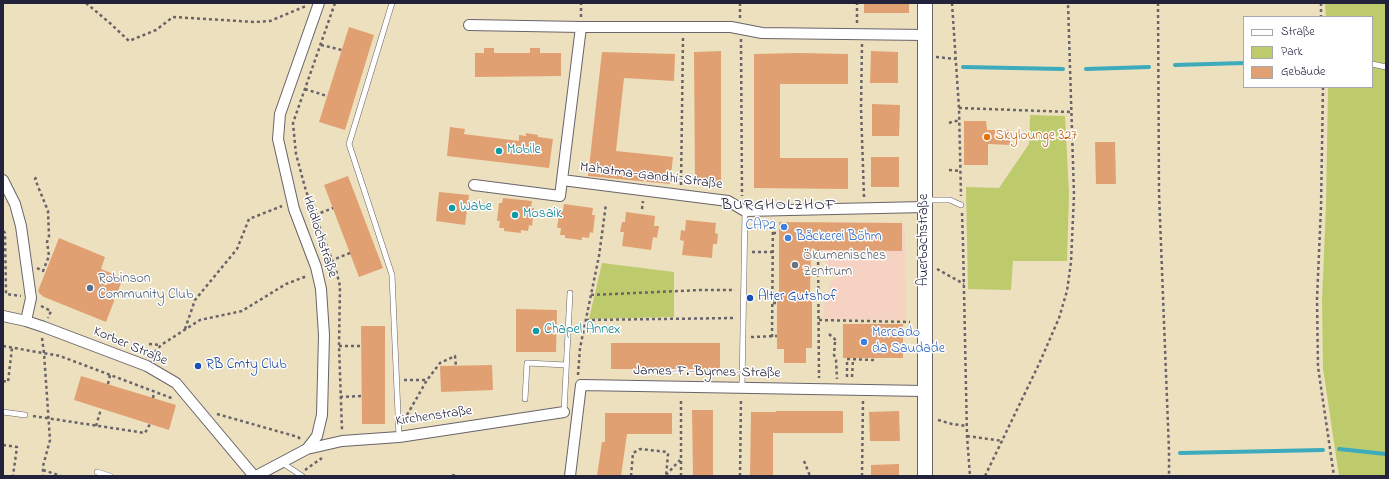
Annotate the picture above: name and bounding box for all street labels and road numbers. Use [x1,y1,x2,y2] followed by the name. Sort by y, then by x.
[579,160,723,194] street label: Mahatma-Gandhi-Straße
[298,194,340,280] street label: Heidlochstraße
[917,194,933,286] street label: Auerbachstraße
[90,324,170,370] street label: Korber Straße
[633,363,781,383] street label: James-F.-Byrnes-Straße
[395,403,473,431] street label: Kirchenstraße

